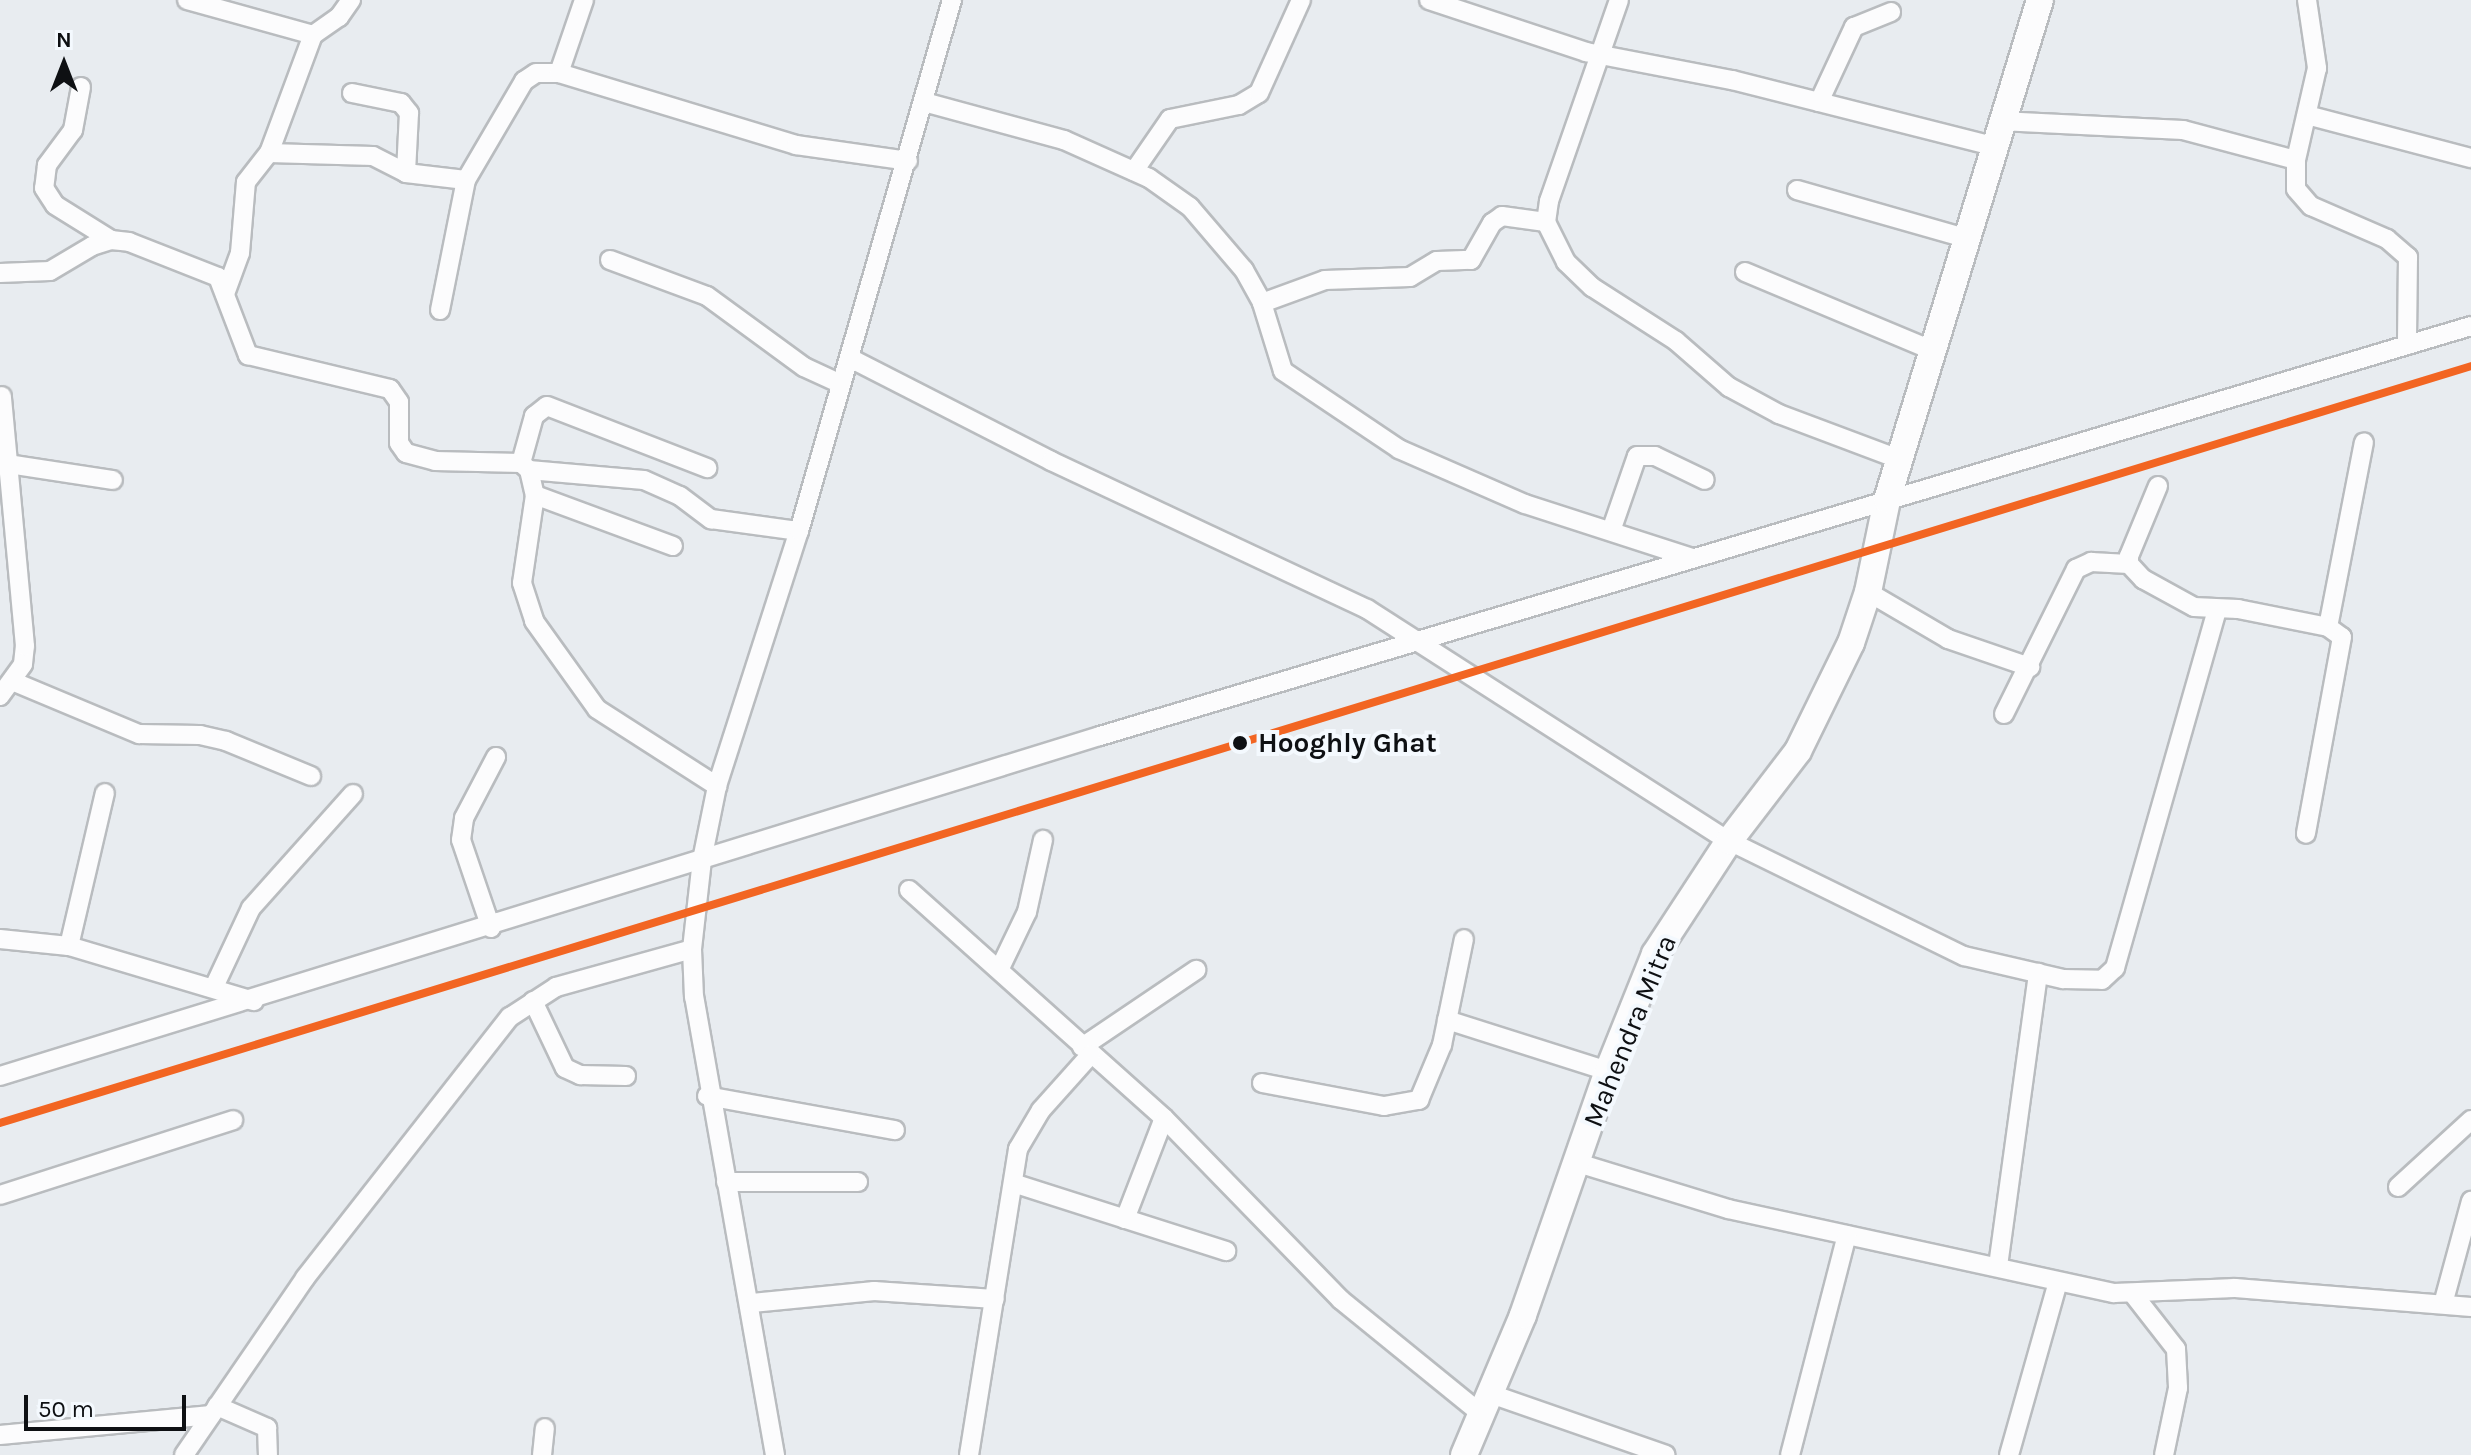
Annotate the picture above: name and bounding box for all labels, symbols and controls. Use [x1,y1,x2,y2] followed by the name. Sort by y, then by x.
[24,24,104,104] north arrow
[56,27,72,53] text: N
[1258,726,1437,760] place label: Hooghly Ghat
[1229,732,1251,754] marker: Hooghly Ghat
[1576,930,1684,1132] street label: Mahendra Mitra
[28,1379,190,1429] scale bar
[38,1395,94,1423] text: 50 m

